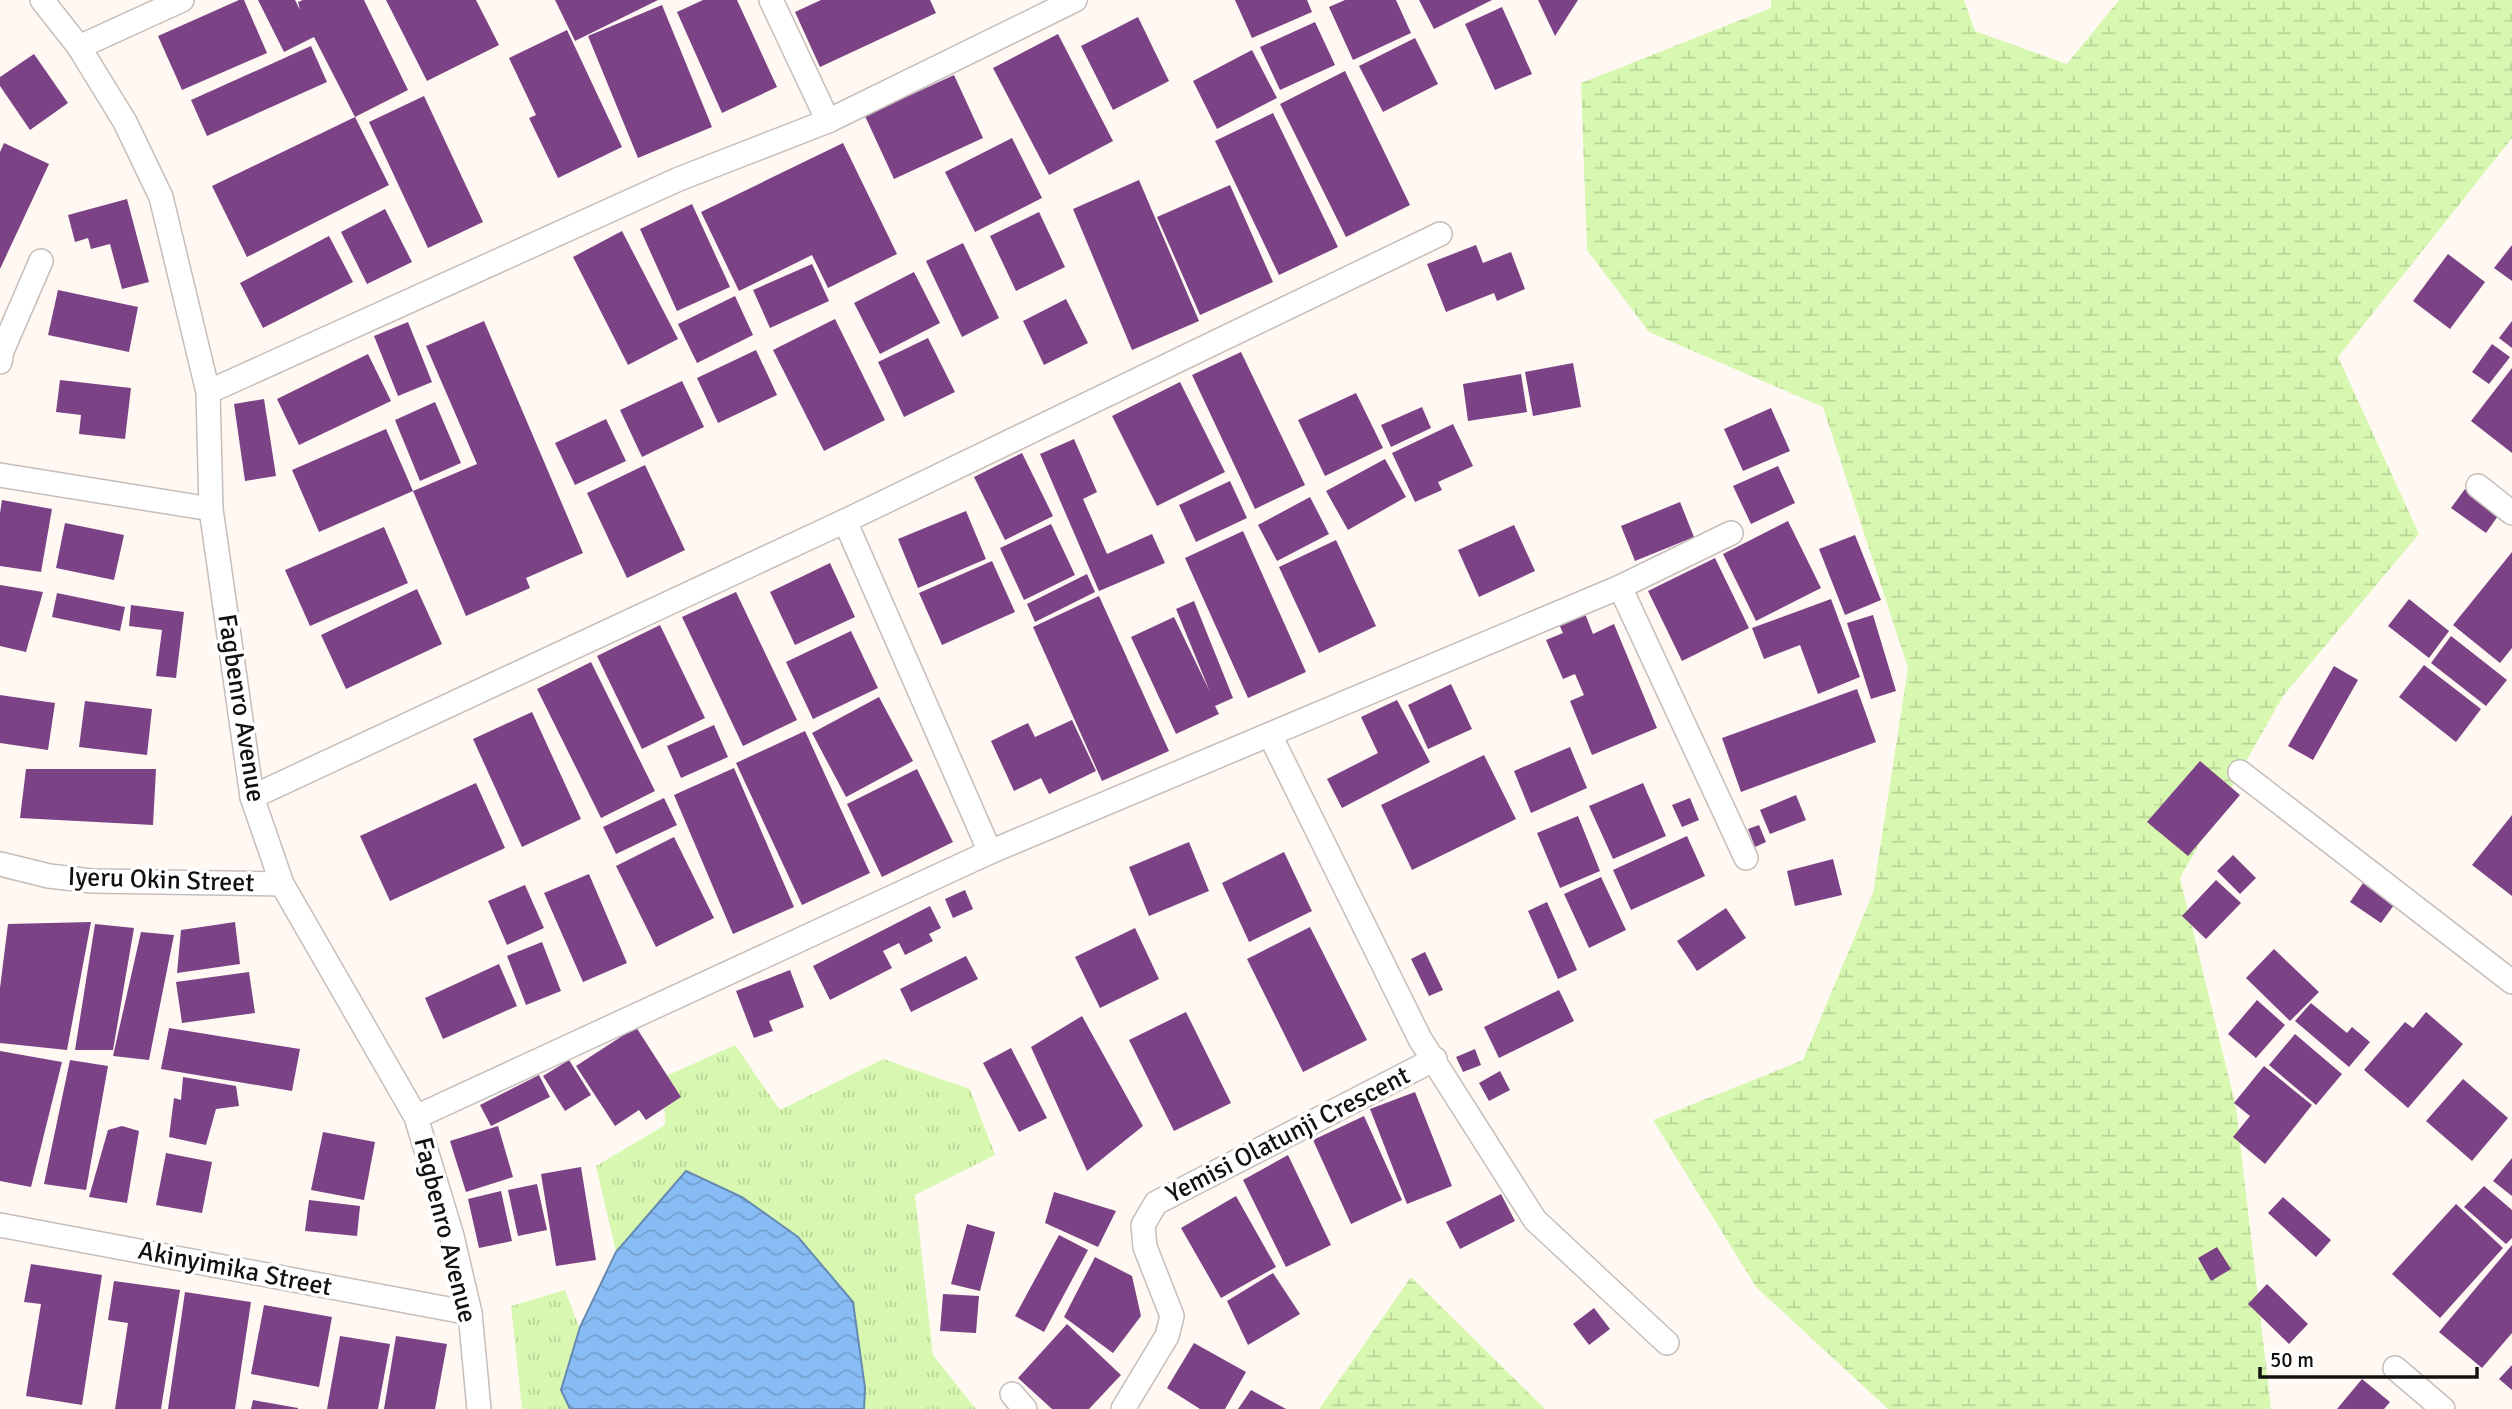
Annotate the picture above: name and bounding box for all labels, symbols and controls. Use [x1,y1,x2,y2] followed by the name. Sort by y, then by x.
[210,612,272,804] street label: Fagbenro Avenue
[67,861,255,899] street label: Iyeru Okin Street
[1161,1060,1415,1210] street label: Yemisi Olatunji Crescent
[406,1134,484,1326] street label: Fagbenro Avenue
[136,1235,334,1303] street label: Akinyimika Street
[2260,1336,2477,1380] scale bar
[2270,1347,2314,1373] text: 50 m

